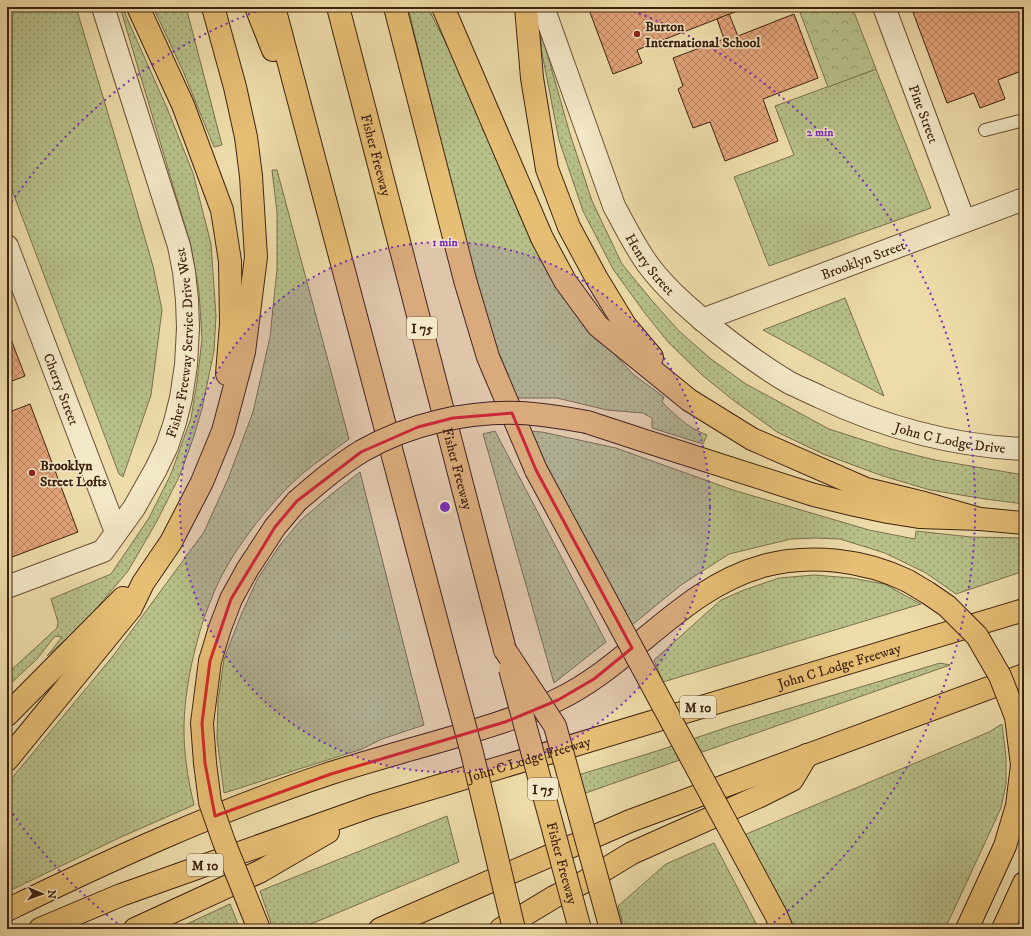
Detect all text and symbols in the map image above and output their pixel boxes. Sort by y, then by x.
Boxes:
place label: Burton International School [645,18,761,52]
marker: Burton International School [632,29,642,39]
street label: Pine Street [904,82,942,146]
street label: Fisher Freeway [356,112,395,199]
text: 2 min [807,125,834,140]
street label: Henry Street [621,231,679,300]
text: 1 min [432,235,458,250]
street label: Brooklyn Street [819,236,909,284]
street label: Fisher Freeway Service Drive West [162,246,198,440]
road number: I 75 [407,317,437,339]
street label: Cherry Street [39,351,83,428]
street label: John C Lodge Drive [890,418,1006,458]
street label: Fisher Freeway [438,426,476,512]
place label: Brooklyn Street Lofts [40,457,107,491]
marker: Brooklyn Street Lofts [27,468,37,478]
centre of rings [438,500,452,514]
street label: John C Lodge Freeway [774,639,904,694]
road number: M 10 [680,696,716,718]
street label: John C Lodge Freeway [463,733,593,787]
road number: I 75 [528,778,558,800]
street label: Fisher Freeway [542,820,581,907]
road number: M 10 [187,854,223,876]
north arrow [22,874,62,914]
text: N [44,890,58,899]

